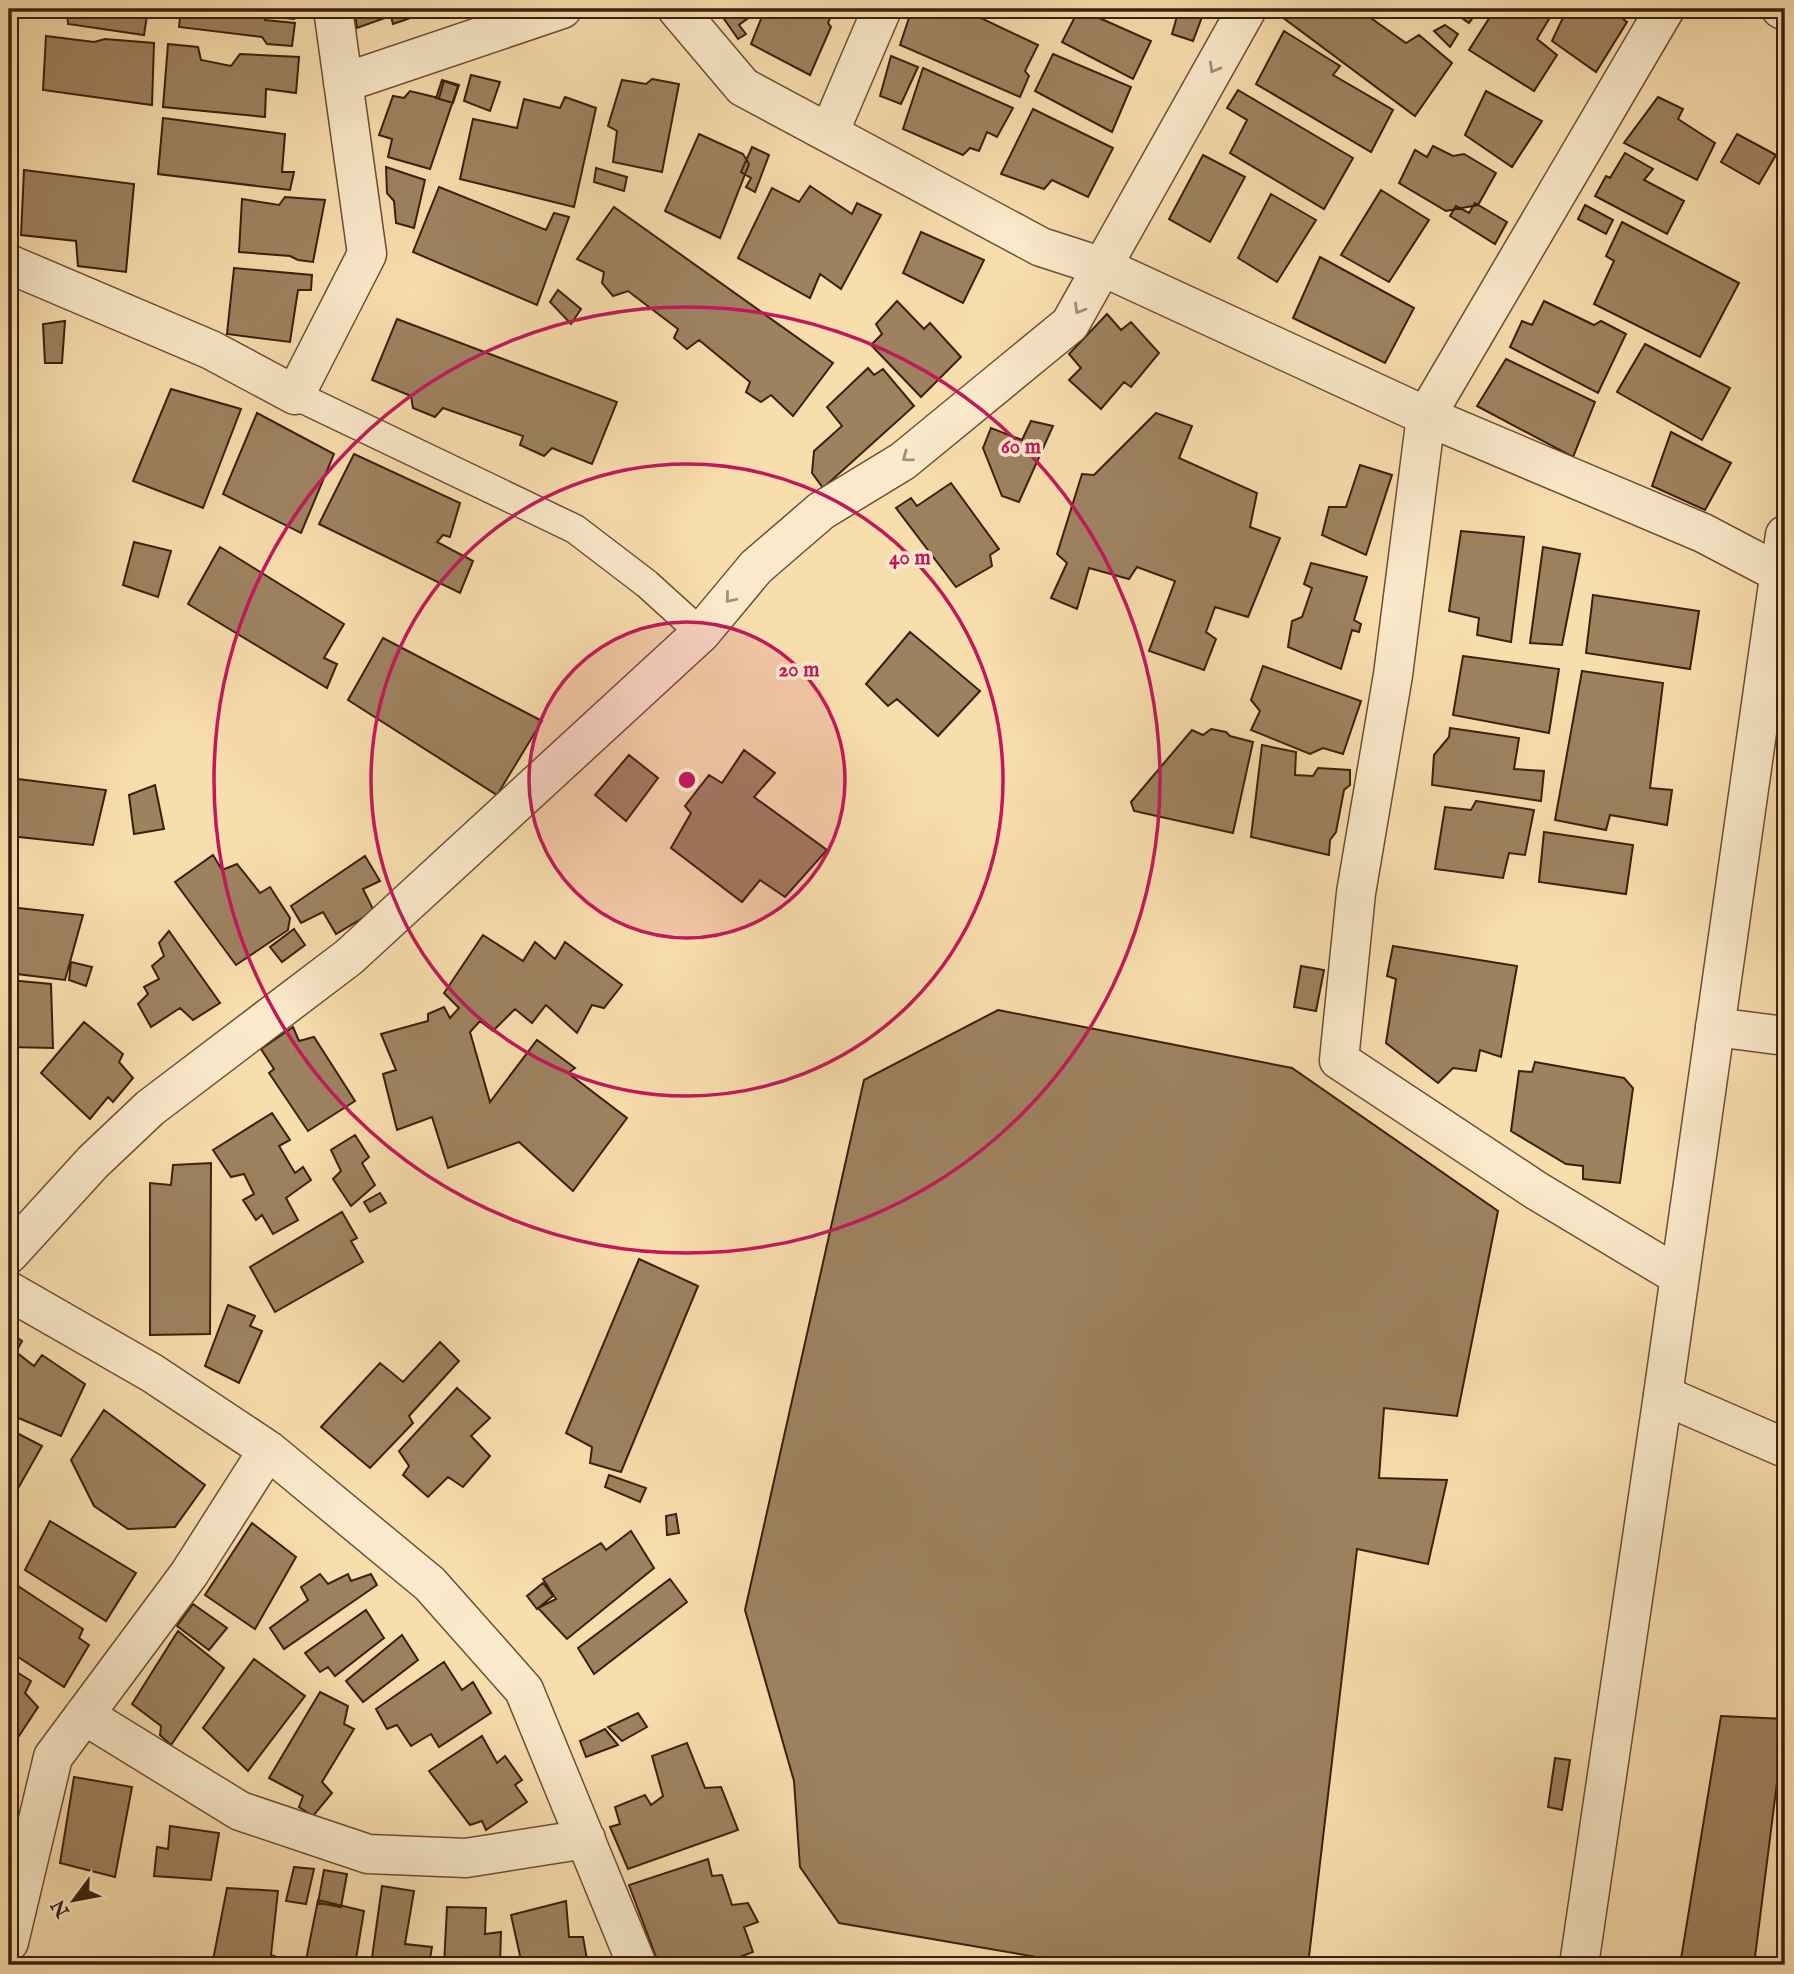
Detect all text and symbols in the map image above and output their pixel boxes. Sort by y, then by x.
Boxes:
one-way arrow [1209,61,1222,74]
one-way arrow [1074,302,1087,315]
text: 60 m [1001,434,1042,461]
one-way arrow [902,449,915,462]
text: 40 m [889,545,931,572]
one-way arrow [726,590,738,603]
text: 20 m [779,657,820,684]
centre of rings [675,768,699,792]
north arrow [38,1866,108,1936]
text: N [46,1894,76,1922]

